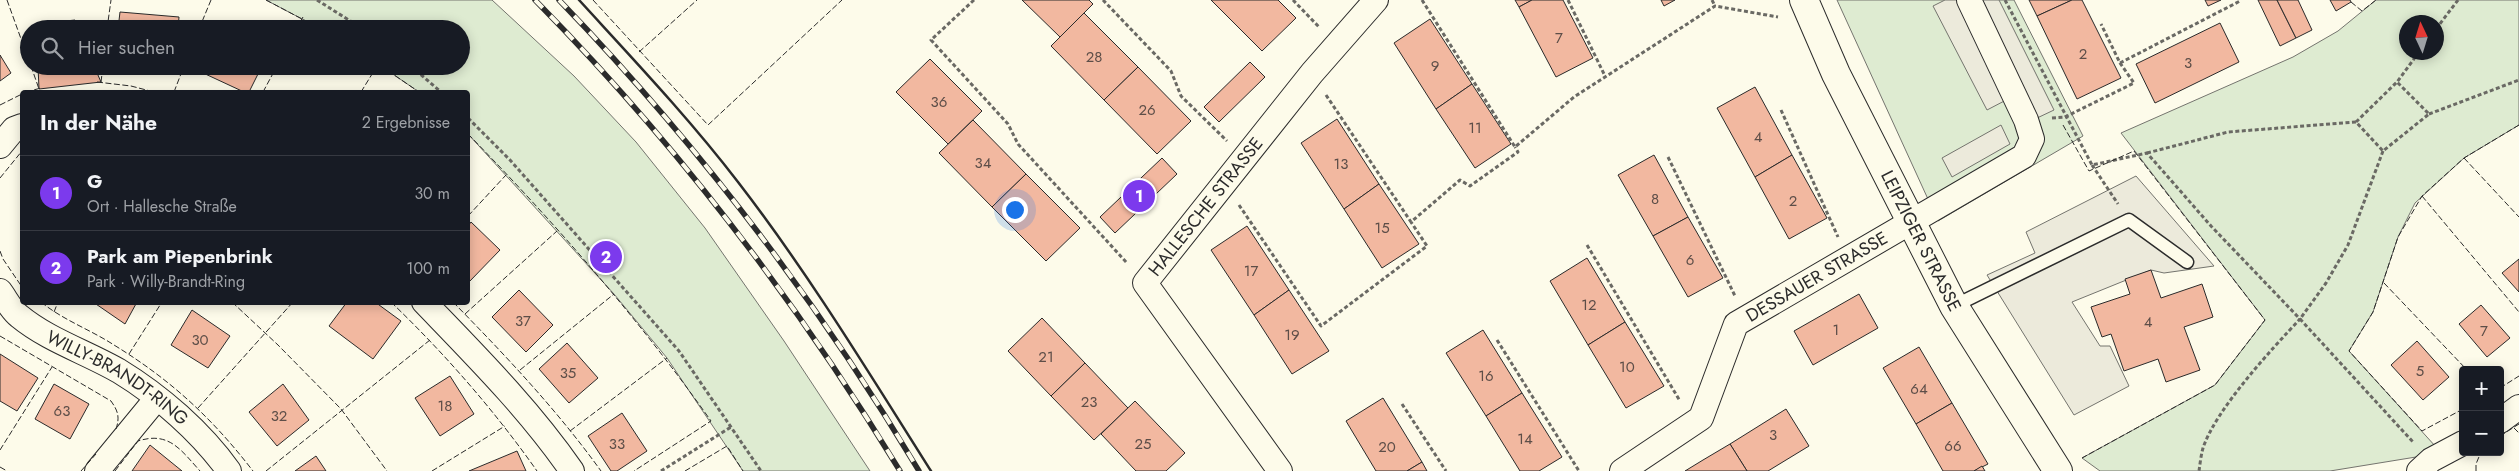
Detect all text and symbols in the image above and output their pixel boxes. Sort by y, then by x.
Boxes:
north arrow [2399,15,2444,60]
search box [20,20,470,75]
house number: 7 [1555,27,1563,49]
icon: search [38,34,66,62]
text: Hier suchen [78,34,175,61]
house number: 2 [2079,43,2087,65]
house number: 28 [1086,46,1102,68]
house number: 3 [2184,52,2192,74]
house number: 9 [1431,55,1439,77]
house number: 36 [931,91,947,113]
house number: 26 [1138,99,1156,121]
text: In der Nähe [40,108,157,138]
text: 2 Ergebnisse [362,111,450,134]
house number: 11 [1468,117,1482,139]
house number: 4 [1754,126,1763,148]
street label: HALLESCHE STRASSE [1142,132,1269,282]
house number: 34 [975,152,992,174]
house number: 13 [1334,153,1348,175]
street label: LEIPZIGER STRASSE [1874,166,1968,316]
text: G [87,168,102,195]
pin: 1 [1123,177,1155,215]
text: 1 [52,182,60,205]
text: 30 m [414,182,450,205]
house number: 8 [1651,188,1659,210]
house number: 2 [1789,190,1797,212]
text: Ort · Hallesche Straße [87,195,237,218]
your location [1002,197,1028,223]
house number: 15 [1374,217,1390,239]
street label: DESSAUER STRASSE [1741,225,1893,328]
pin: 2 [590,238,622,276]
text: Park am Piepenbrink [87,243,273,270]
house number: 6 [1686,249,1694,271]
text: 2 [51,257,61,280]
text: 100 m [406,257,450,280]
house number: 17 [1244,260,1258,282]
text: Park · Willy-Brandt-Ring [87,270,245,293]
house number: 12 [1581,294,1597,316]
house number: 37 [515,310,531,332]
house number: 4 [2144,311,2153,333]
house number: 1 [1833,319,1839,341]
house number: 7 [2480,320,2488,342]
street label: WILLY-BRANDT-RING [42,324,194,431]
house number: 19 [1284,324,1300,346]
house number: 30 [191,329,209,351]
house number: 21 [1038,346,1054,368]
house number: 10 [1619,356,1635,378]
house number: 5 [2416,360,2424,382]
house number: 35 [560,362,576,384]
house number: 16 [1478,365,1494,387]
map controls [2459,366,2504,456]
button: + [2459,366,2504,411]
house number: 64 [1910,378,1928,400]
house number: 23 [1081,391,1097,413]
house number: 18 [438,395,452,417]
house number: 63 [54,400,70,422]
house number: 32 [271,405,287,427]
button: − [2459,411,2504,456]
house number: 3 [1769,424,1777,446]
house number: 14 [1517,428,1533,450]
house number: 33 [609,433,625,455]
house number: 25 [1135,433,1152,455]
house number: 66 [1944,435,1962,457]
house number: 20 [1378,436,1396,458]

